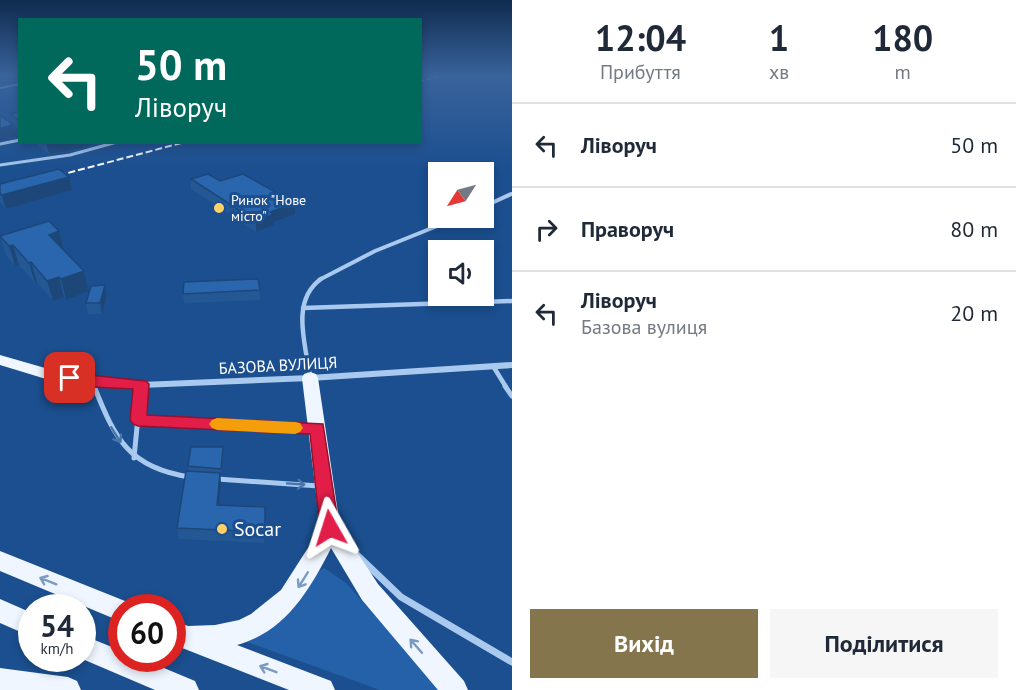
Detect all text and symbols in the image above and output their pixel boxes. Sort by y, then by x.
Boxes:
text: 12:04 [595,14,686,61]
text: 1 [769,14,789,61]
text: 180 [872,14,933,61]
text: 50 m [135,37,227,92]
icon: left [36,42,114,120]
text: Прибуття [600,59,681,85]
text: хв [769,59,789,85]
text: m [894,59,911,85]
text: Ліворуч [135,90,227,124]
icon: left [530,129,563,162]
text: Ліворуч [581,131,657,159]
text: 50 m [950,131,998,159]
north arrow [428,162,494,228]
map controls [428,162,494,306]
place label: Ринок "Нове місто" [231,191,306,225]
marker: Ринок "Нове місто" [212,201,226,215]
icon: right [530,213,563,246]
text: Праворуч [581,215,674,243]
text: 80 m [950,215,998,243]
button: sound [428,240,494,306]
text: Ліворуч [581,286,657,314]
icon: left [530,297,563,330]
text: 20 m [950,299,998,327]
text: Базова вулиця [581,314,707,340]
pin [44,352,95,403]
street label: БАЗОВА ВУЛИЦЯ [218,352,338,378]
icon: arrive [53,361,86,394]
one-way arrow [110,427,123,444]
one-way arrow [286,479,306,490]
position arrow [298,496,362,560]
place label: Socar [234,516,281,542]
marker: Socar [215,522,229,536]
one-way arrow [296,571,308,588]
one-way arrow [39,575,58,586]
speed limit sign: 60 [108,594,186,672]
text: 54 [40,606,74,645]
button: Вихід [530,609,758,678]
button: Поділитися [770,609,998,678]
one-way arrow [410,638,423,654]
text: km/h [41,639,73,658]
one-way arrow [259,663,278,674]

